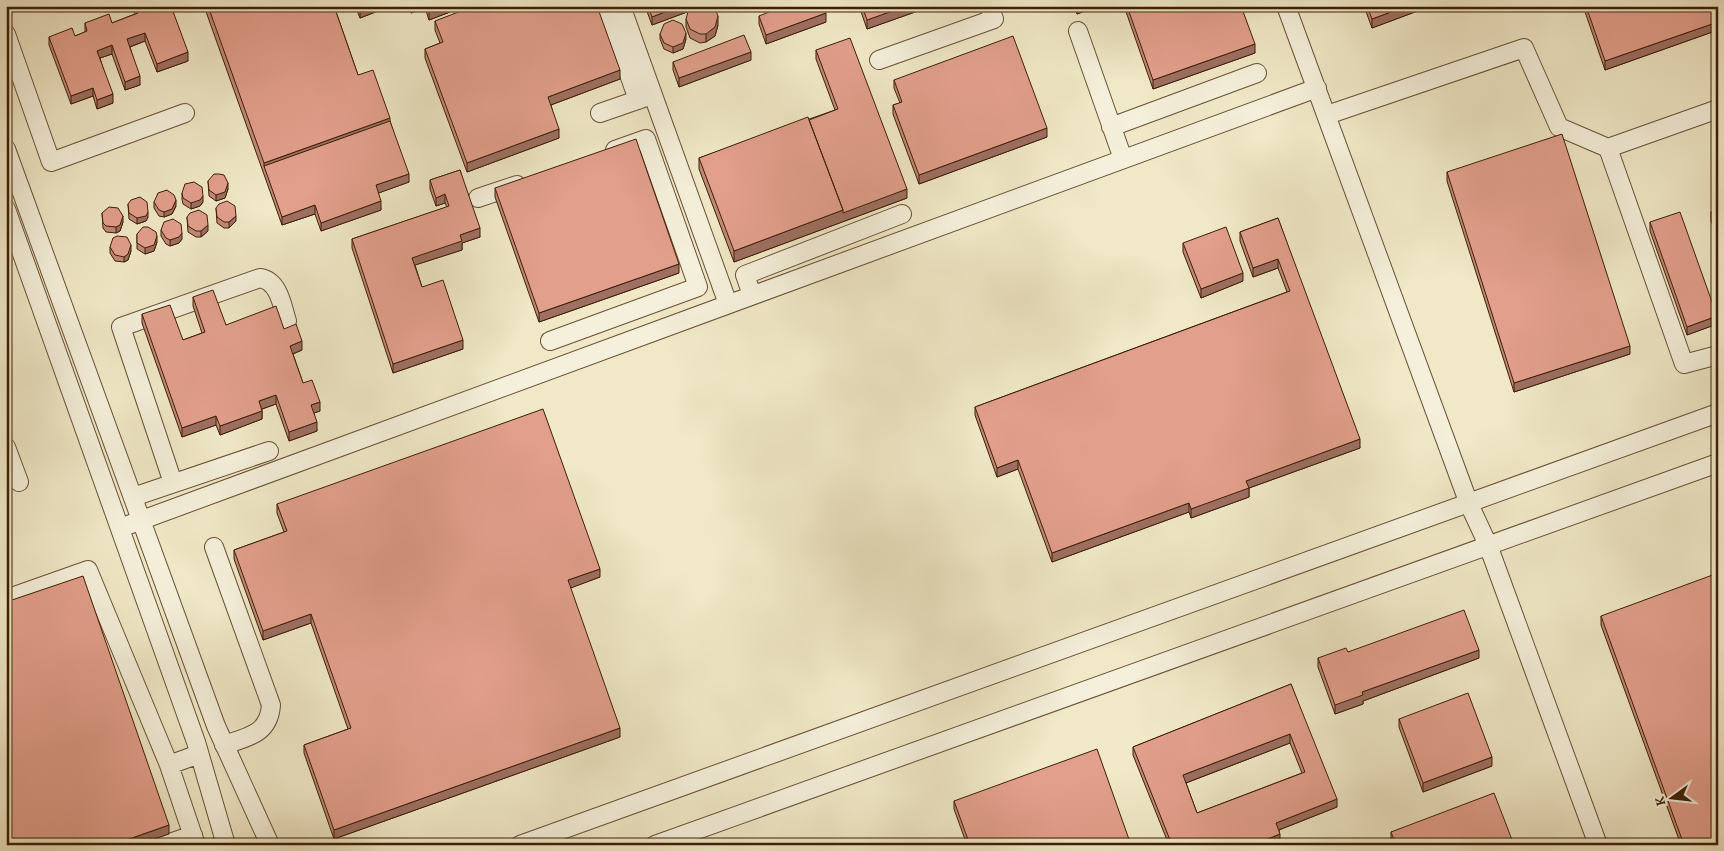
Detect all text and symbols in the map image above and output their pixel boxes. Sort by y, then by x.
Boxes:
north arrow [1646,774,1696,824]
text: K [1649,794,1670,808]

